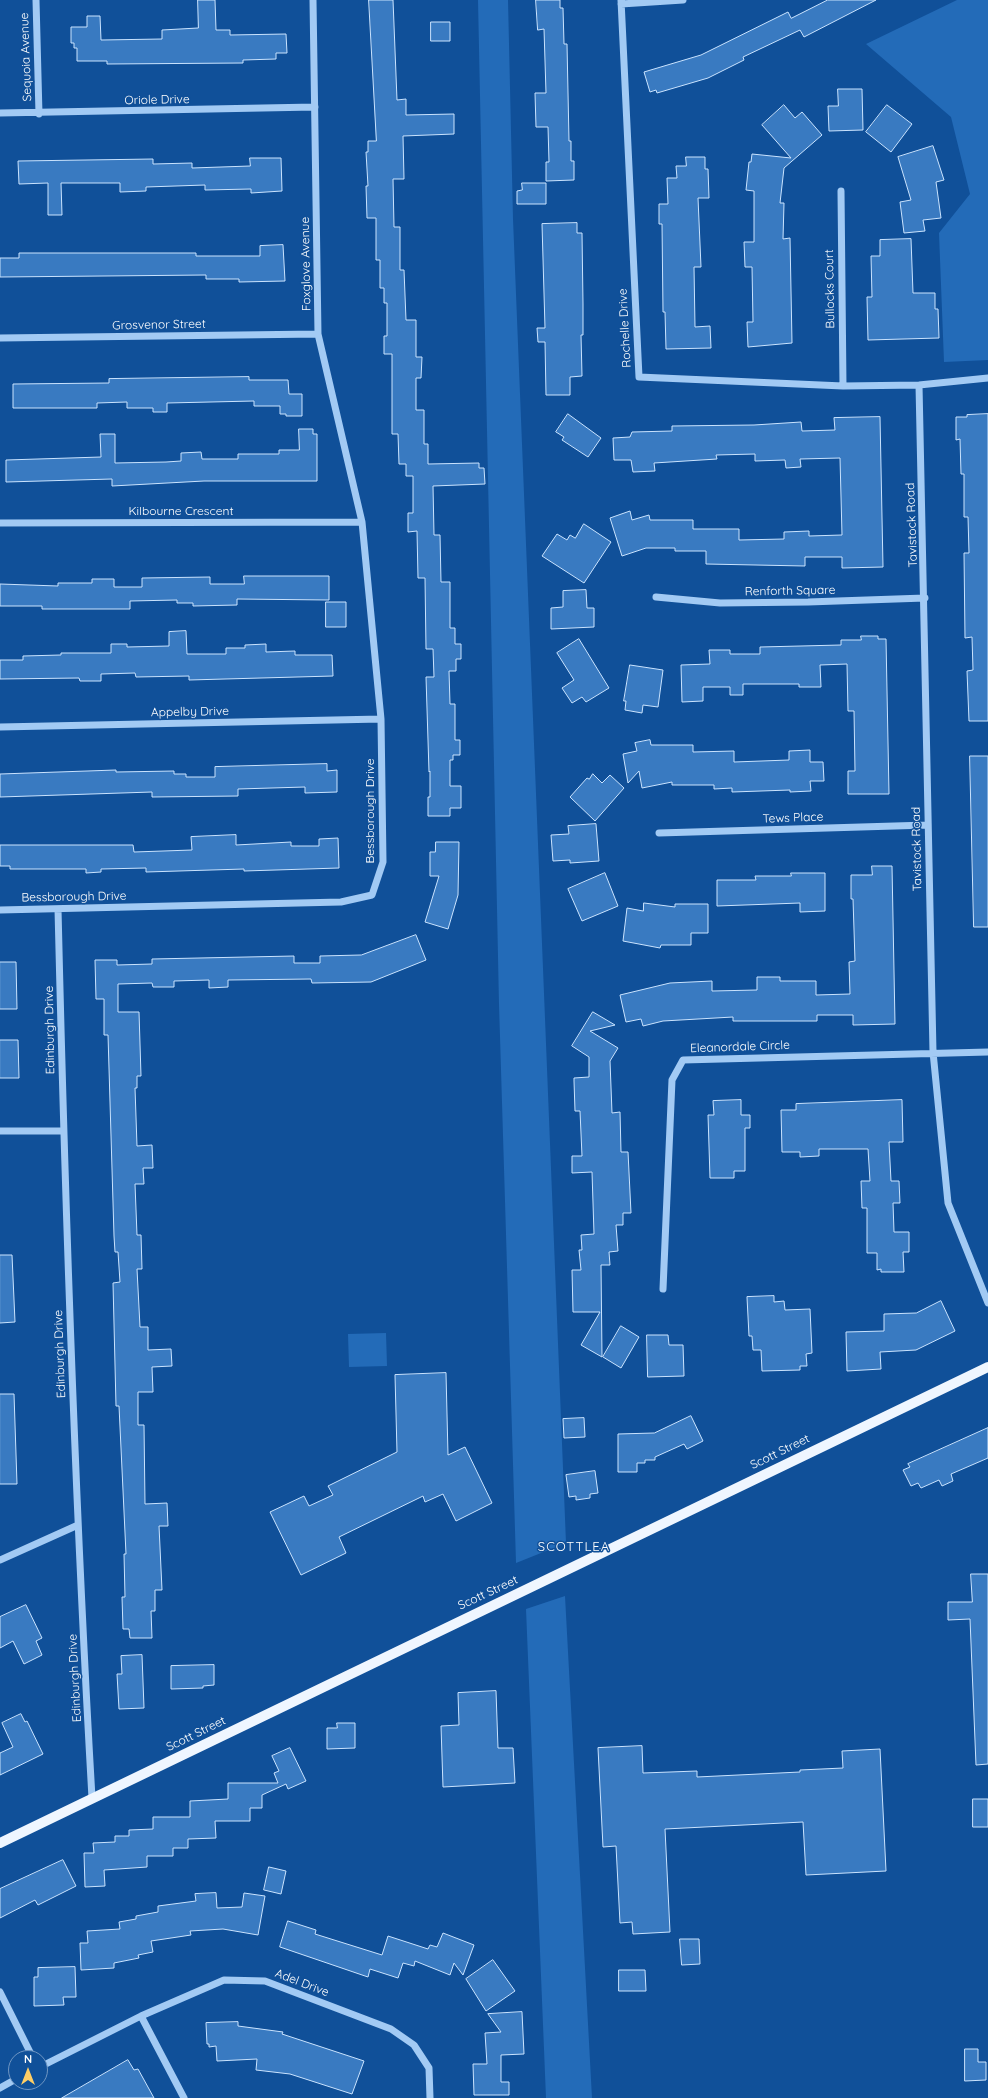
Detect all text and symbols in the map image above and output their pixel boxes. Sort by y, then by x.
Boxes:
street label: Sequoia Avenue [17,12,35,102]
street label: Oriole Drive [124,92,190,108]
street label: Foxglove Avenue [298,217,314,311]
street label: Bullocks Court [822,249,838,329]
street label: Rochelle Drive [616,288,634,368]
street label: Grosvenor Street [112,317,206,333]
street label: Tavistock Road [903,482,921,568]
street label: Kilbourne Crescent [129,504,233,518]
street label: Renforth Square [744,583,836,599]
street label: Appelby Drive [151,704,229,720]
street label: Bessborough Drive [363,758,377,864]
street label: Tavistock Road [909,807,925,891]
street label: Tews Place [762,810,824,826]
street label: Bessborough Drive [21,889,127,905]
street label: Edinburgh Drive [42,986,58,1074]
street label: Eleanordale Circle [690,1038,790,1056]
street label: Edinburgh Drive [51,1310,69,1398]
street label: Scott Street [748,1431,812,1473]
district label: SCOTTLEA [538,1539,610,1555]
street label: Scott Street [456,1573,520,1613]
street label: Edinburgh Drive [65,1633,85,1723]
street label: Scott Street [164,1713,228,1755]
street label: Adel Drive [273,1966,331,2000]
north arrow [8,2050,48,2090]
text: N [24,2052,32,2066]

